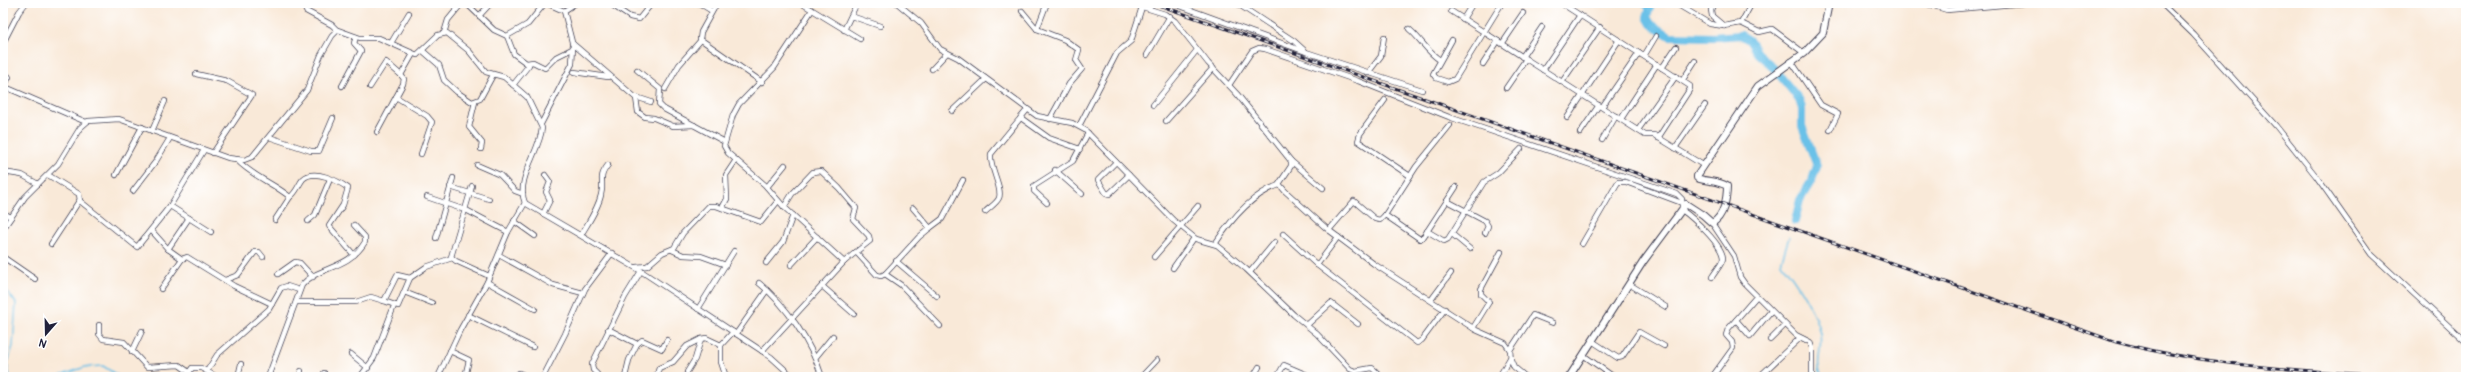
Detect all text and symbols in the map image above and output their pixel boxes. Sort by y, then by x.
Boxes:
north arrow [26,314,66,354]
text: N [37,335,48,350]

